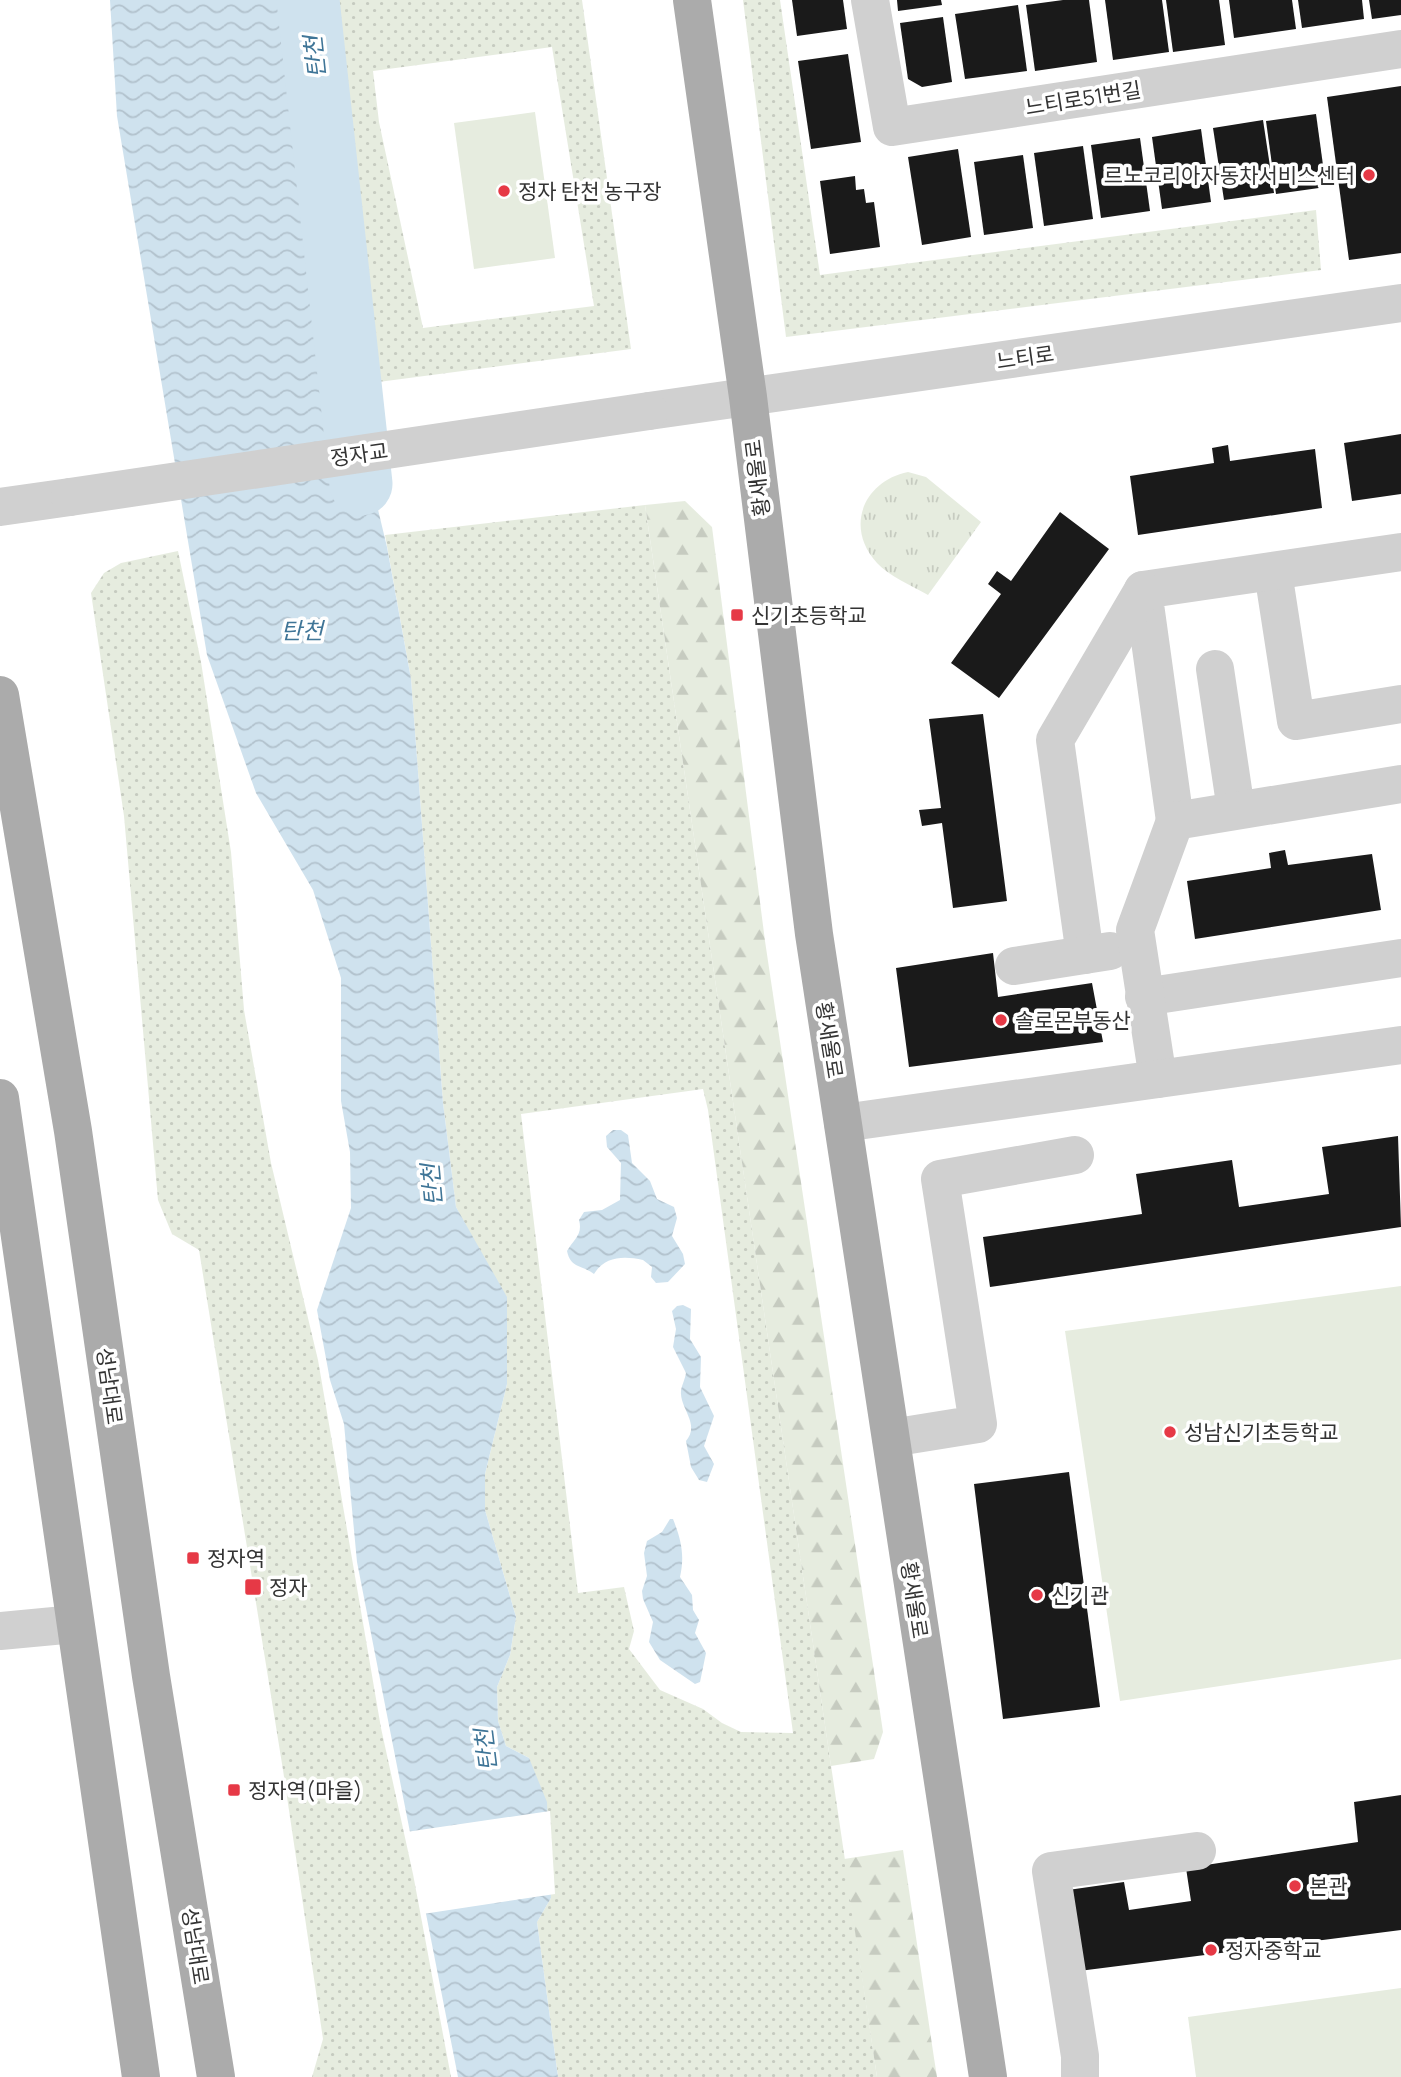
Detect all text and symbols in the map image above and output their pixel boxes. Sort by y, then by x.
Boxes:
water label: 탄천 [296,31,332,80]
street label: 느티로51번길 [1023,75,1143,121]
place label: 르노코리아자동차서비스센터 [1104,161,1355,189]
marker: 르노코리아자동차서비스센터 [1361,167,1377,183]
place label: 정자 탄천 농구장 [518,177,662,205]
marker: 정자 탄천 농구장 [496,183,512,199]
street label: 느티로 [994,339,1056,375]
street label: 정자교 [328,436,390,472]
street label: 황새울로 [738,438,776,518]
place label: 신기초등학교 [751,601,867,629]
marker: 신기초등학교 [729,607,745,623]
water label: 탄천 [281,614,326,646]
street label: 황새울로 [810,1000,850,1080]
place label: 솔로몬부동산 [1015,1006,1131,1034]
marker: 솔로몬부동산 [993,1012,1009,1028]
water label: 탄천 [413,1160,449,1207]
street label: 성남대로 [91,1346,129,1426]
place label: 성남신기초등학교 [1184,1418,1339,1446]
marker: 성남신기초등학교 [1162,1424,1178,1440]
place label: 정자역 [207,1544,265,1572]
marker: 정자역 [185,1550,201,1566]
street label: 황새울로 [895,1560,935,1640]
place label: 정자 [269,1573,308,1601]
marker: 정자 [243,1577,263,1597]
place label: 신기관 [1051,1581,1109,1609]
marker: 신기관 [1029,1587,1045,1603]
water label: 탄천 [466,1724,503,1773]
place label: 정자역(마을) [248,1776,363,1804]
marker: 정자역(마을) [226,1782,242,1798]
place label: 본관 [1309,1872,1348,1900]
marker: 본관 [1287,1878,1303,1894]
street label: 성남대로 [176,1906,216,1986]
place label: 정자중학교 [1225,1936,1322,1964]
marker: 정자중학교 [1203,1942,1219,1958]

